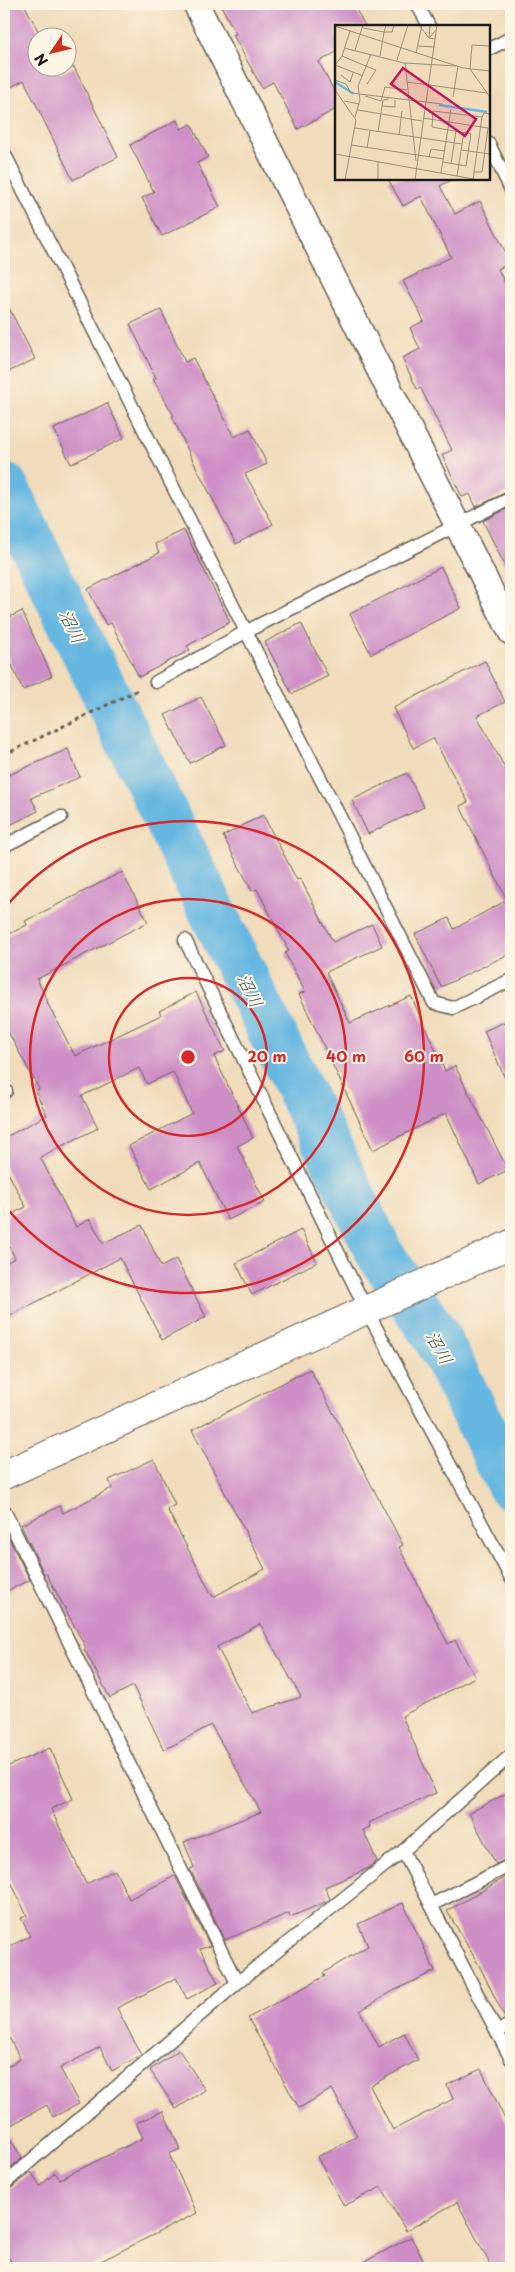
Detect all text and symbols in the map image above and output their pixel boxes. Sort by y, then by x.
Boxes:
inset map [335,25,490,180]
north arrow [28,28,78,78]
text: N [29,49,53,70]
water label: 沼川 [53,604,93,648]
water label: 沼川 [231,968,271,1012]
text: 20 m [248,1044,286,1067]
text: 40 m [326,1044,366,1067]
text: 60 m [404,1044,444,1067]
centre of rings [179,1048,197,1066]
water label: 沼川 [419,1325,461,1369]

